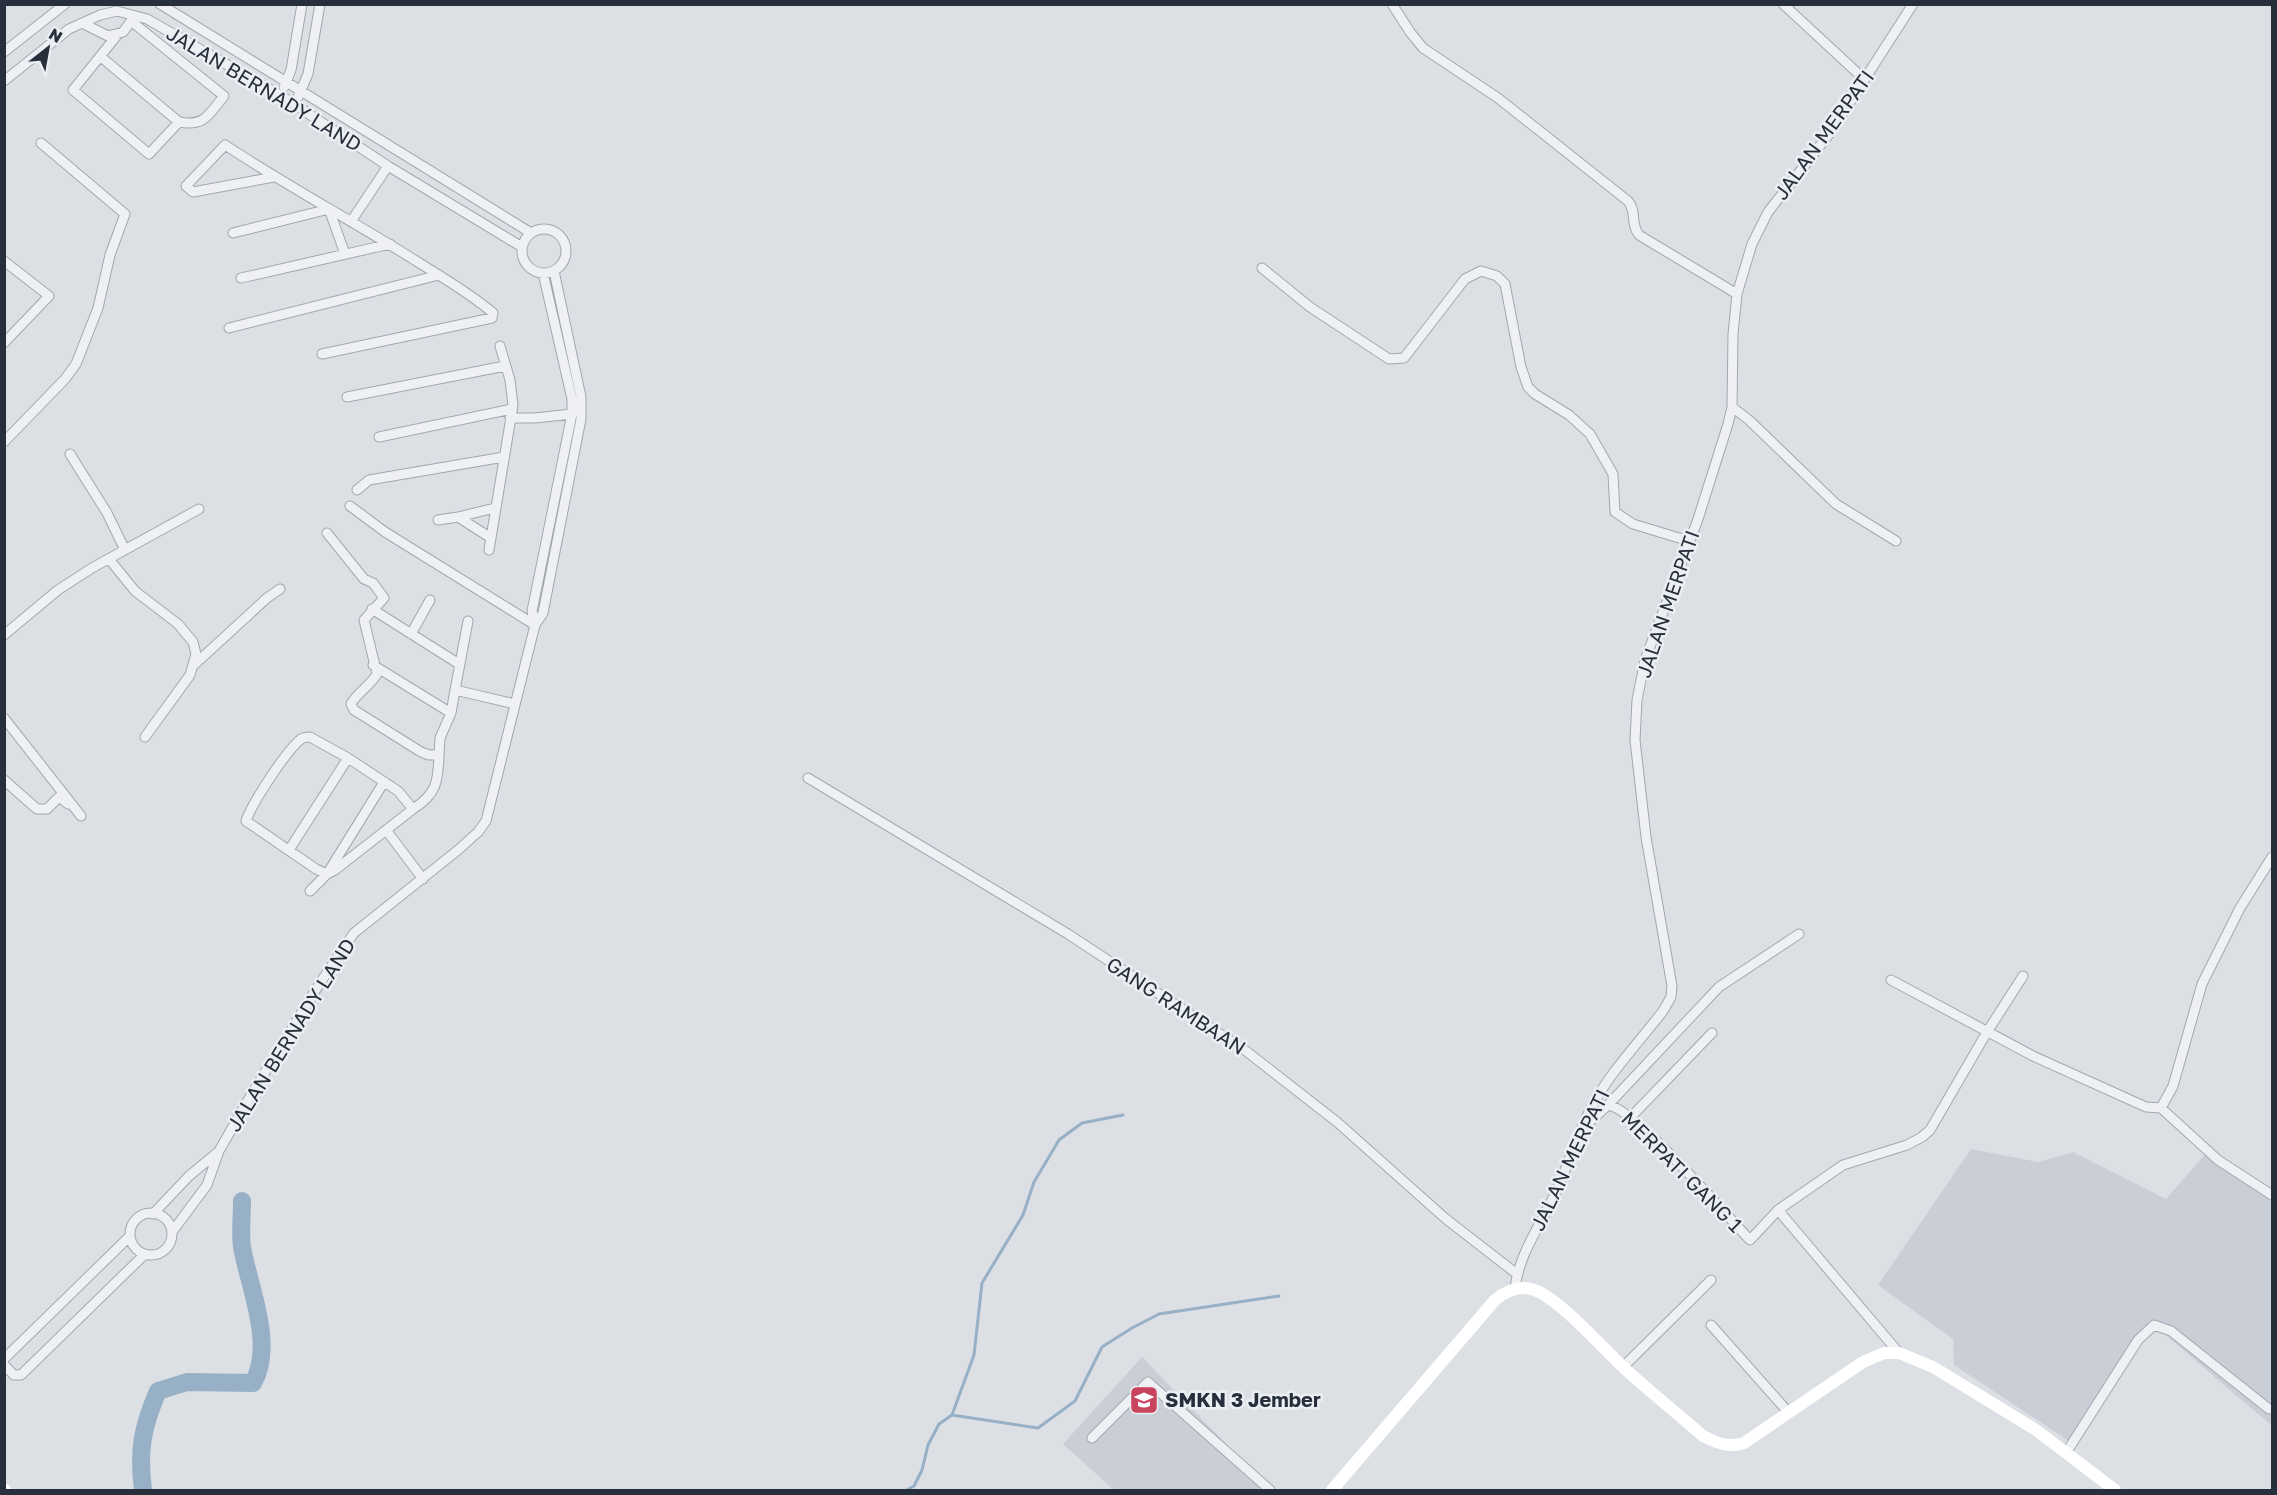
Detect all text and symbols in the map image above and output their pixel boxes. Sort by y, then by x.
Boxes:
north arrow [18,18,78,78]
street label: JALAN BERNADY LAND [163,20,366,156]
text: N [45,23,66,47]
street label: JALAN MERPATI [1768,65,1878,204]
street label: JALAN MERPATI [1631,527,1704,681]
street label: JALAN BERNADY LAND [221,934,359,1135]
street label: GANG RAMBAAN [1102,951,1251,1059]
street label: JALAN MERPATI [1524,1085,1614,1234]
street label: MERPATI GANG 1 [1617,1106,1748,1237]
school or university icon: SMKN 3 Jember [1128,1384,1160,1416]
place label: SMKN 3 Jember [1165,1387,1321,1411]

